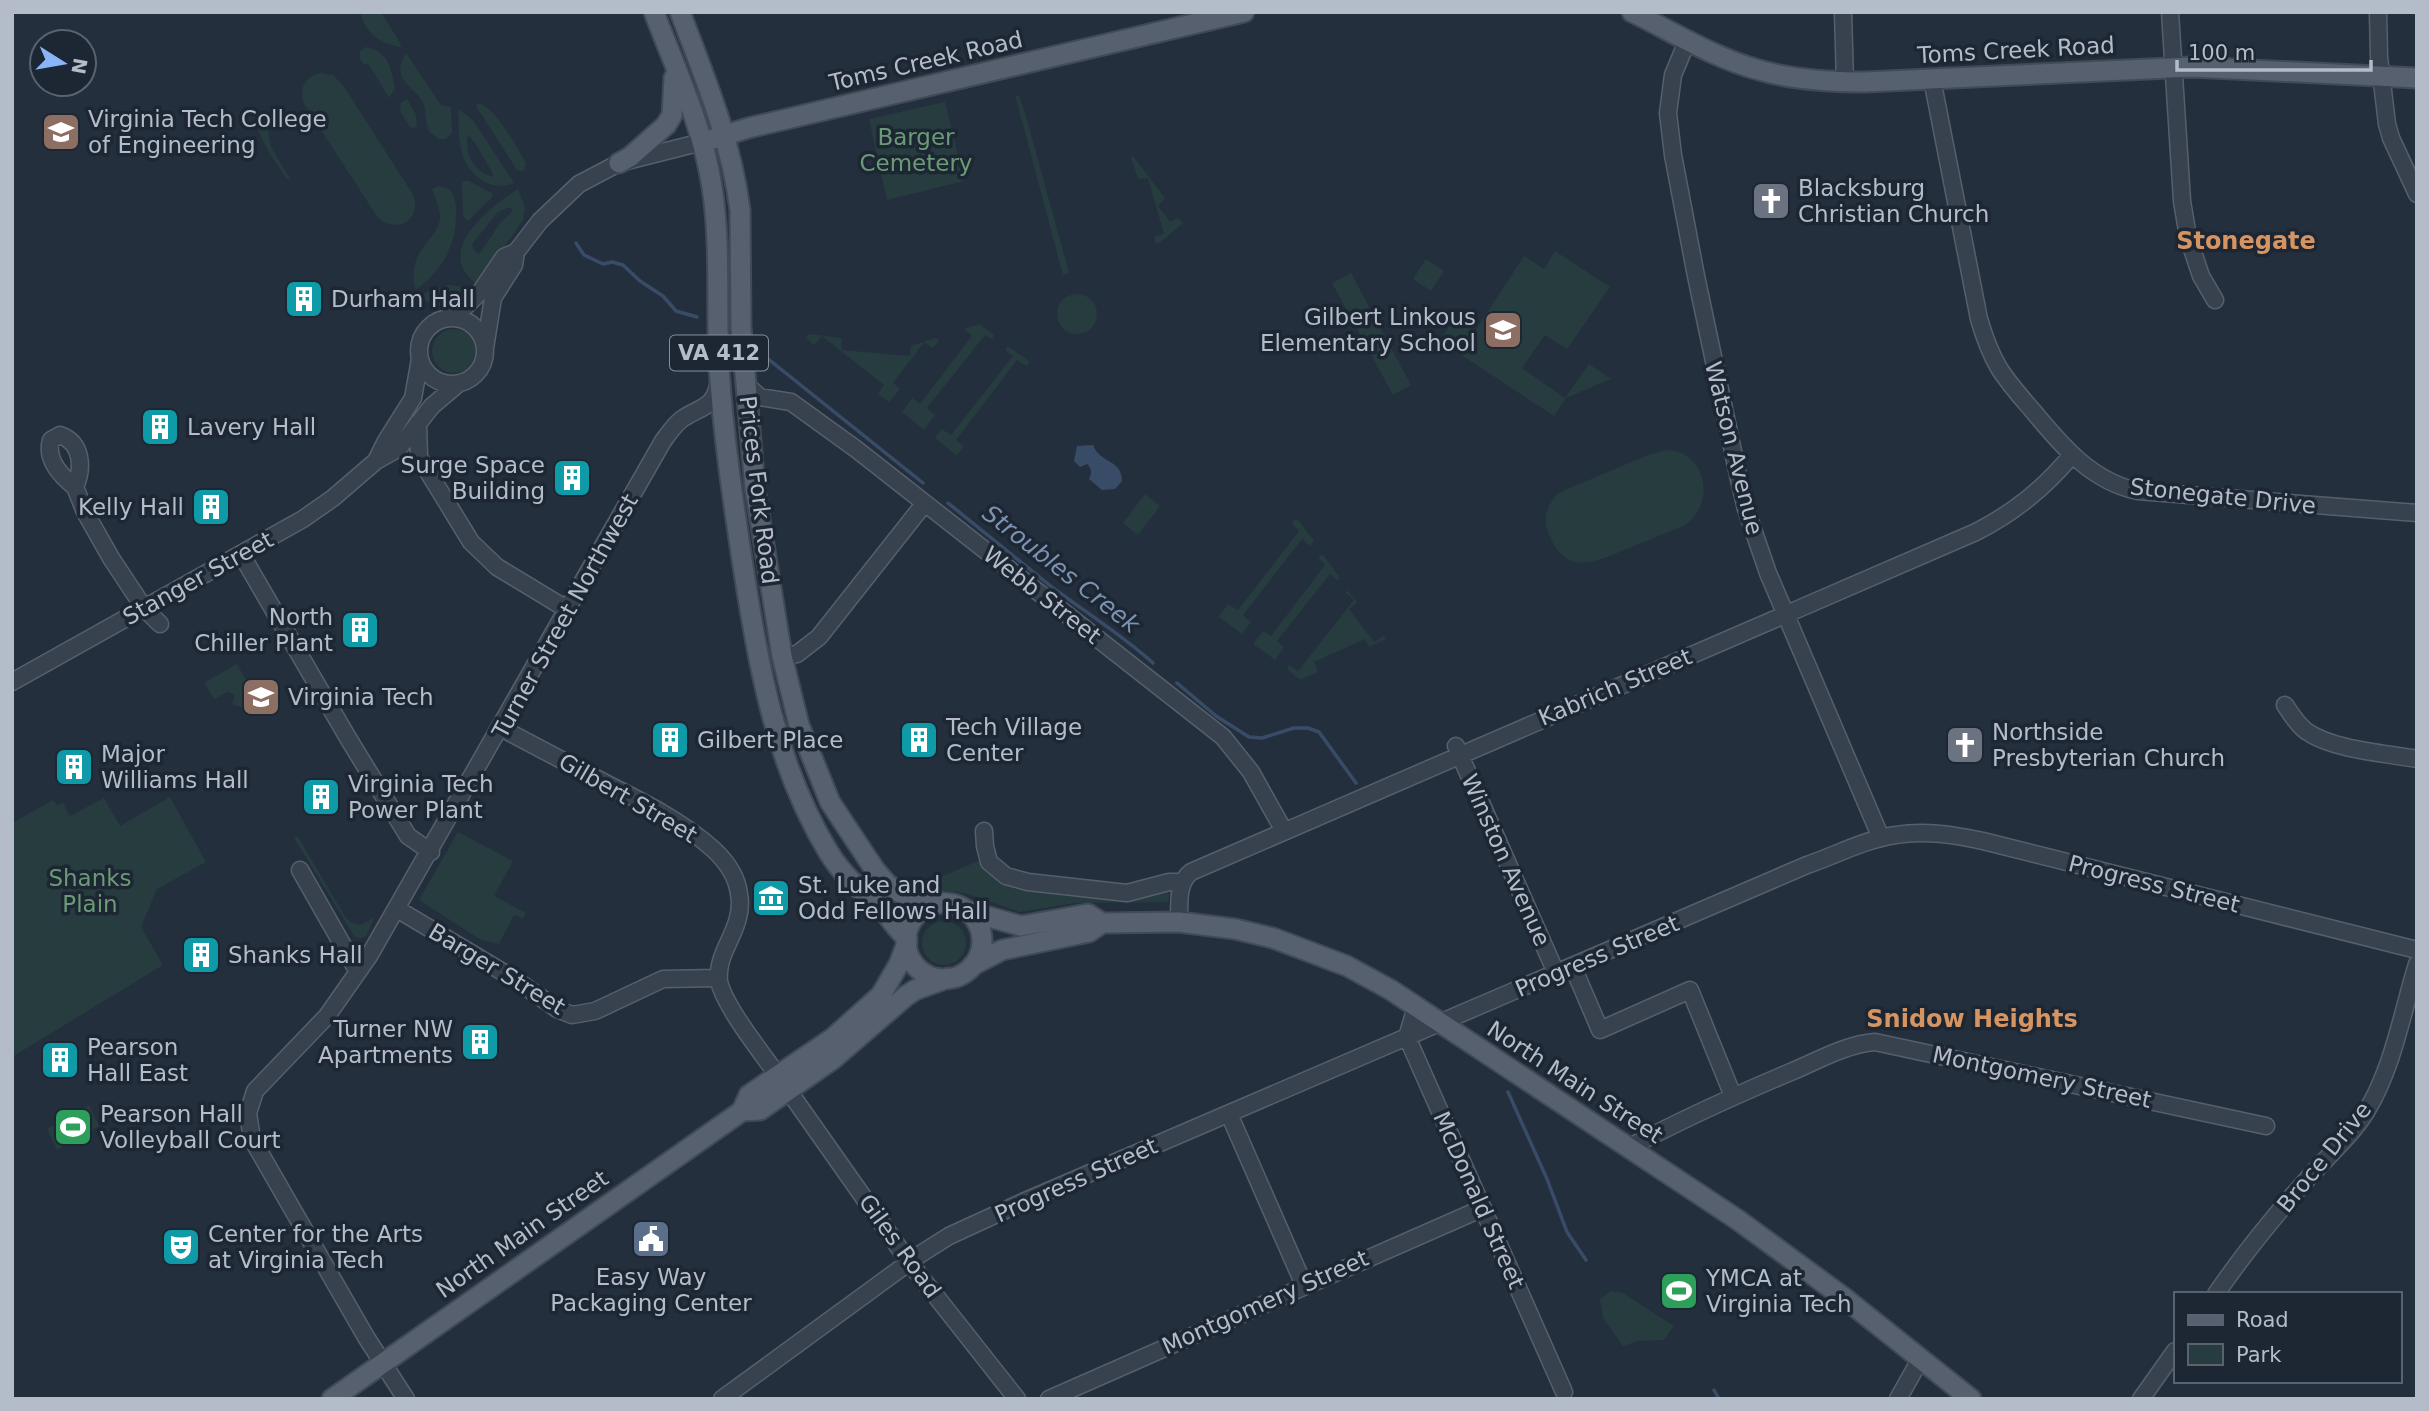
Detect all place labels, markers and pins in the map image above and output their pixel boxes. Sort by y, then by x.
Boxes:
place label: Virginia Tech College of Engineering [88,106,327,158]
school or university icon: Virginia Tech College of Engineering [40,111,82,153]
place label: Blacksburg Christian Church [1798,175,1989,227]
church icon: Blacksburg Christian Church [1750,180,1792,222]
building icon: Durham Hall [283,278,325,320]
place label: Durham Hall [331,286,475,312]
place label: Gilbert Linkous Elementary School [1260,304,1476,356]
school or university icon: Gilbert Linkous Elementary School [1482,309,1524,351]
building icon: Lavery Hall [139,406,181,448]
place label: Lavery Hall [187,414,316,440]
place label: Surge Space Building [401,452,545,504]
building icon: Surge Space Building [551,457,593,499]
building icon: Kelly Hall [190,486,232,528]
place label: Kelly Hall [78,494,184,520]
place label: North Chiller Plant [194,604,333,656]
building icon: North Chiller Plant [339,609,381,651]
school or university icon: Virginia Tech [240,676,282,718]
place label: Virginia Tech [288,684,434,710]
place label: Tech Village Center [945,714,1082,766]
building icon: Gilbert Place [649,719,691,761]
building icon: Tech Village Center [898,719,940,761]
place label: Northside Presbyterian Church [1992,719,2225,771]
church icon: Northside Presbyterian Church [1944,724,1986,766]
place label: Gilbert Place [697,727,843,753]
place label: Major Williams Hall [101,741,249,793]
building icon: Major Williams Hall [53,746,95,788]
place label: Virginia Tech Power Plant [348,771,494,823]
building icon: Virginia Tech Power Plant [300,776,342,818]
place label: St. Luke and Odd Fellows Hall [798,872,988,924]
museum icon: St. Luke and Odd Fellows Hall [750,877,792,919]
building icon: Shanks Hall [180,934,222,976]
place label: Shanks Hall [228,942,363,968]
place label: Turner NW Apartments [318,1016,453,1068]
building icon: Turner NW Apartments [459,1021,501,1063]
place label: Pearson Hall East [87,1034,188,1086]
building icon: Pearson Hall East [39,1039,81,1081]
place label: Pearson Hall Volleyball Court [100,1101,281,1153]
sports icon: Pearson Hall Volleyball Court [52,1106,94,1148]
public building icon: Easy Way Packaging Center [630,1218,672,1260]
place label: Center for the Arts at Virginia Tech [208,1221,423,1273]
theatre icon: Center for the Arts at Virginia Tech [160,1226,202,1268]
place label: Easy Way Packaging Center [550,1264,752,1316]
place label: YMCA at Virginia Tech [1705,1265,1852,1317]
sports icon: YMCA at Virginia Tech [1658,1270,1700,1312]

